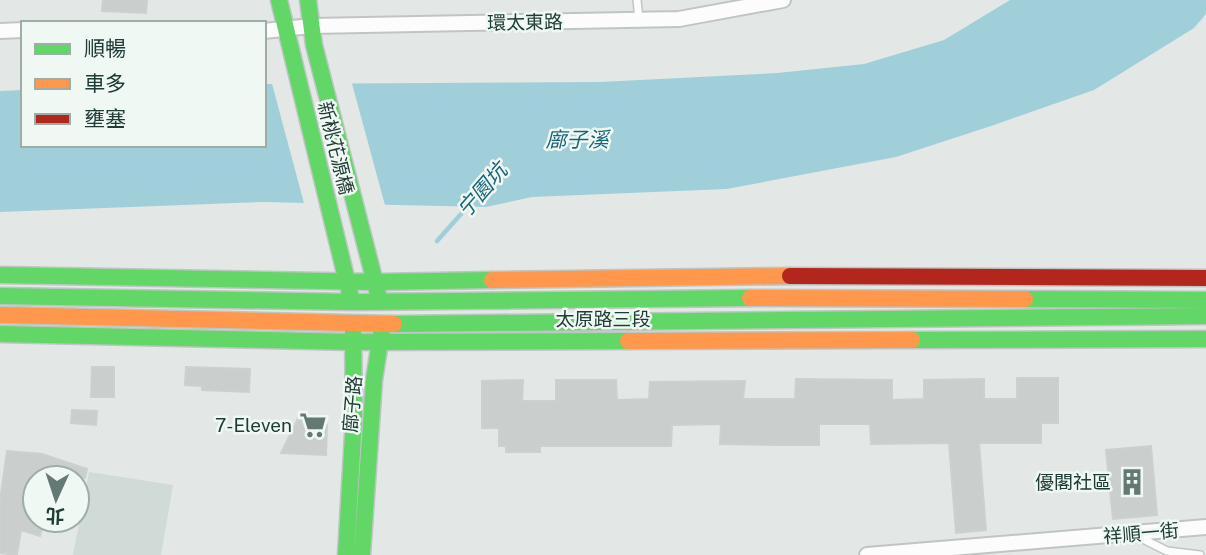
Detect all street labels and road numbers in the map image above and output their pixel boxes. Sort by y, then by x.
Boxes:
street label: 環太東路 [487,10,563,34]
street label: 新桃花源橋 [314,99,358,197]
street label: 太原路三段 [555,308,651,330]
street label: 廍子路 [339,375,365,433]
street label: 祥順一街 [1102,519,1180,547]

